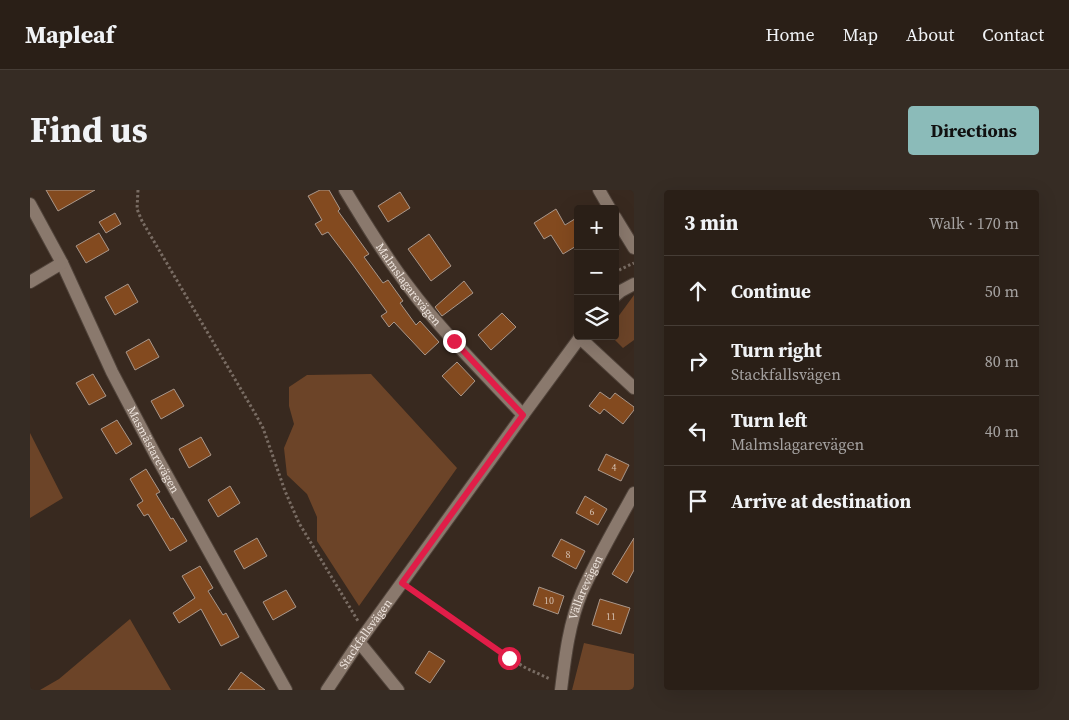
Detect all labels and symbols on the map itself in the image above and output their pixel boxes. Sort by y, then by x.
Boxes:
street label: Malmslagarevägen [372,240,445,330]
route end [443,330,466,353]
street label: Masmästarevägen [123,403,183,496]
house number: 4 [612,461,617,474]
house number: 6 [590,505,595,518]
house number: 8 [566,548,571,561]
street label: Vällarevägen [565,552,607,622]
house number: 10 [544,594,554,607]
street label: Stackfallsvägen [335,596,396,672]
house number: 11 [606,610,616,623]
route start [498,647,521,670]

